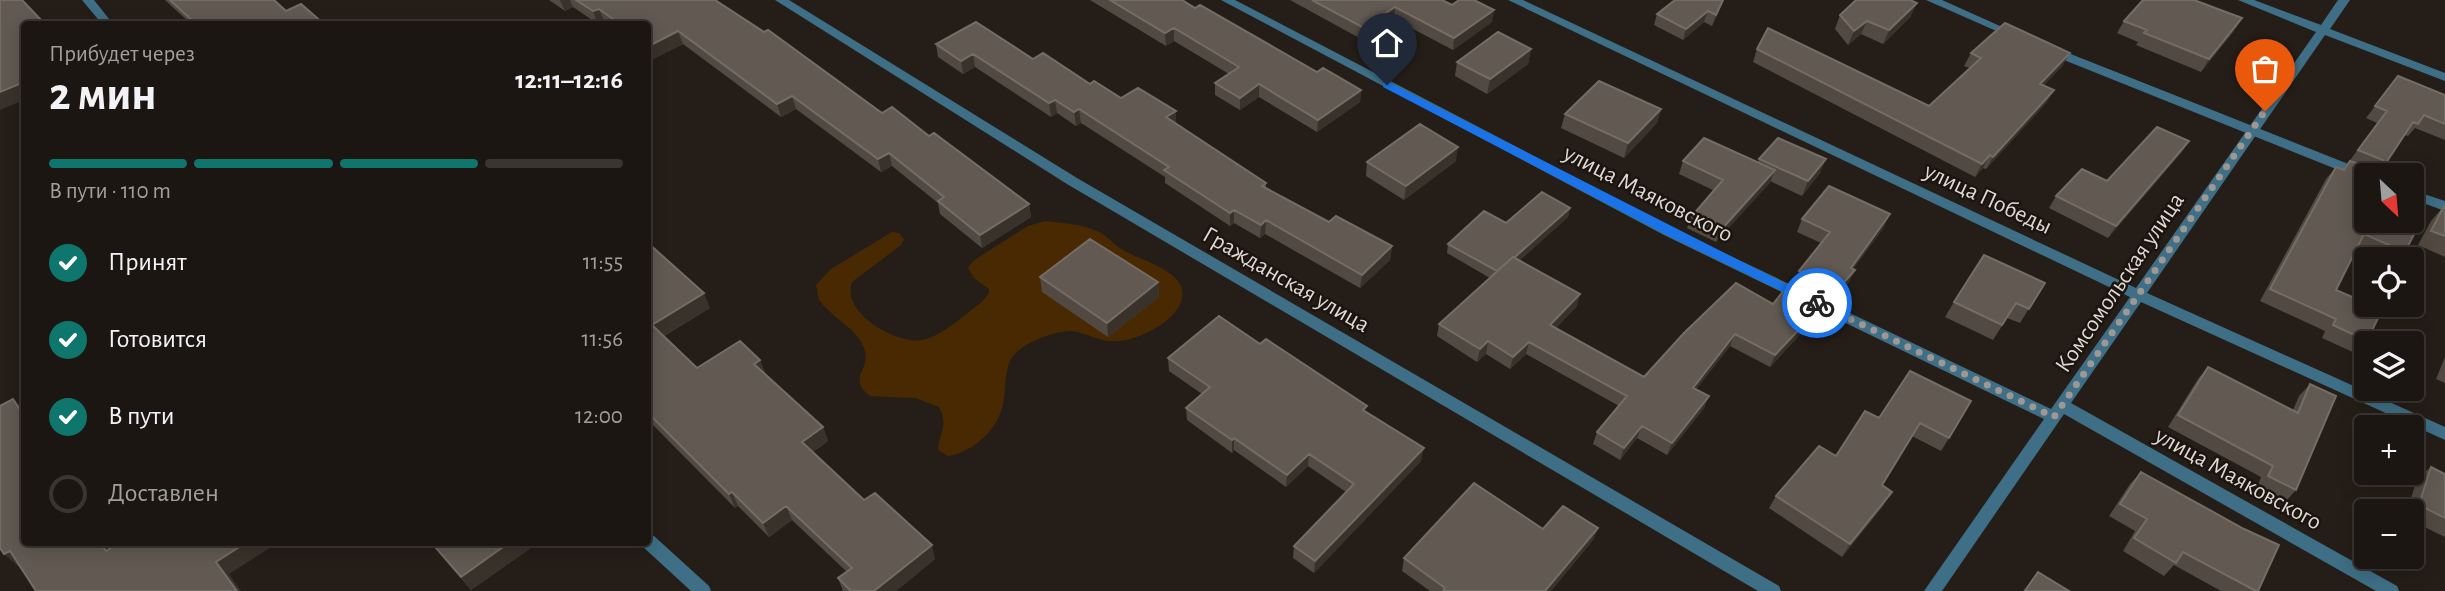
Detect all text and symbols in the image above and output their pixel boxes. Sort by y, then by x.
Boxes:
pin [1357,13,1417,85]
icon: home [1368,24,1406,62]
pin [2235,39,2295,111]
text: Прибудет через [49,43,195,66]
icon: bag [2246,50,2284,88]
text: 12:11–12:16 [515,67,623,93]
text: 2 мин [49,72,157,118]
street label: улица Маяковского [1559,141,1736,247]
street label: улица Победы [1920,159,2056,239]
north arrow [2354,163,2424,233]
map controls [2354,163,2424,569]
text: В пути · 110 m [49,180,171,203]
street label: Комсомольская улица [2051,189,2189,377]
street label: Гражданская улица [1199,223,1373,337]
icon: check [49,244,87,282]
button: locate [2354,247,2424,317]
text: Принят [108,249,187,275]
text: 11:55 [583,251,623,274]
courier [1782,268,1852,338]
icon: bike [1798,284,1836,322]
icon: check [49,321,87,359]
text: Готовится [108,326,207,352]
text: 11:56 [581,328,623,351]
button: layers [2354,331,2424,401]
icon: check [49,398,87,436]
text: В пути [108,403,174,429]
text: 12:00 [575,405,623,428]
button: + [2354,415,2424,485]
street label: улица Маяковского [2150,423,2325,535]
text: Доставлен [108,480,219,506]
button: − [2354,499,2424,569]

